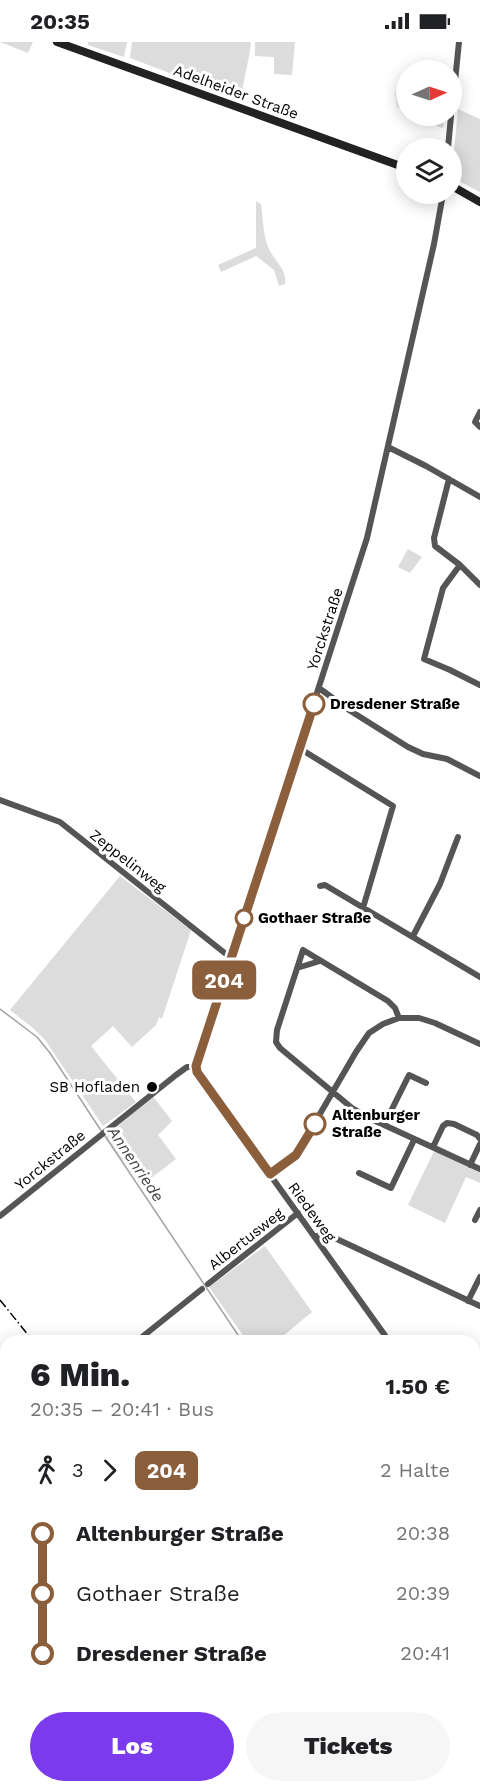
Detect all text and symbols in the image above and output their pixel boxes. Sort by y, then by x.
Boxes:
text: 20:35 [30,9,90,34]
north arrow [396,60,462,126]
map controls [396,60,462,204]
street label: Adelheider Straße [171,61,301,123]
button: layers [396,138,462,204]
street label: Yorckstraße [303,586,347,672]
marker: Dresdener Straße [303,693,325,715]
place label: Dresdener Straße [330,695,460,713]
street label: Zeppelinweg [86,826,170,896]
marker: Gothaer Straße [235,909,253,927]
place label: Gothaer Straße [258,909,372,927]
line badge: 204 [190,960,258,1000]
text: 204 [204,968,244,993]
place label: SB Hofladen [49,1078,140,1096]
marker: SB Hofladen [145,1080,159,1094]
place label: Altenburger Straße [332,1106,420,1141]
marker: Altenburger Straße [304,1113,326,1135]
water label: Annenriede [103,1122,168,1205]
street label: Yorckstraße [11,1126,89,1194]
street label: Riedeweg [284,1179,340,1245]
street label: Albertusweg [205,1204,287,1274]
text: 6 Min. [30,1355,130,1394]
text: 1.50 € [385,1374,450,1399]
text: 20:35 – 20:41 · Bus [30,1397,214,1421]
icon: walk [30,1454,63,1487]
icon: forward [93,1454,126,1487]
text: 3 [72,1458,84,1482]
text: 204 [147,1458,186,1483]
text: 2 Halte [380,1458,450,1482]
text: Altenburger Straße [76,1521,284,1546]
text: 20:38 [396,1521,450,1545]
text: Gothaer Straße [76,1581,240,1606]
text: 20:39 [396,1581,450,1605]
text: Dresdener Straße [76,1641,267,1666]
text: 20:41 [400,1641,450,1665]
button: Los [30,1712,234,1781]
button: Tickets [246,1712,450,1781]

